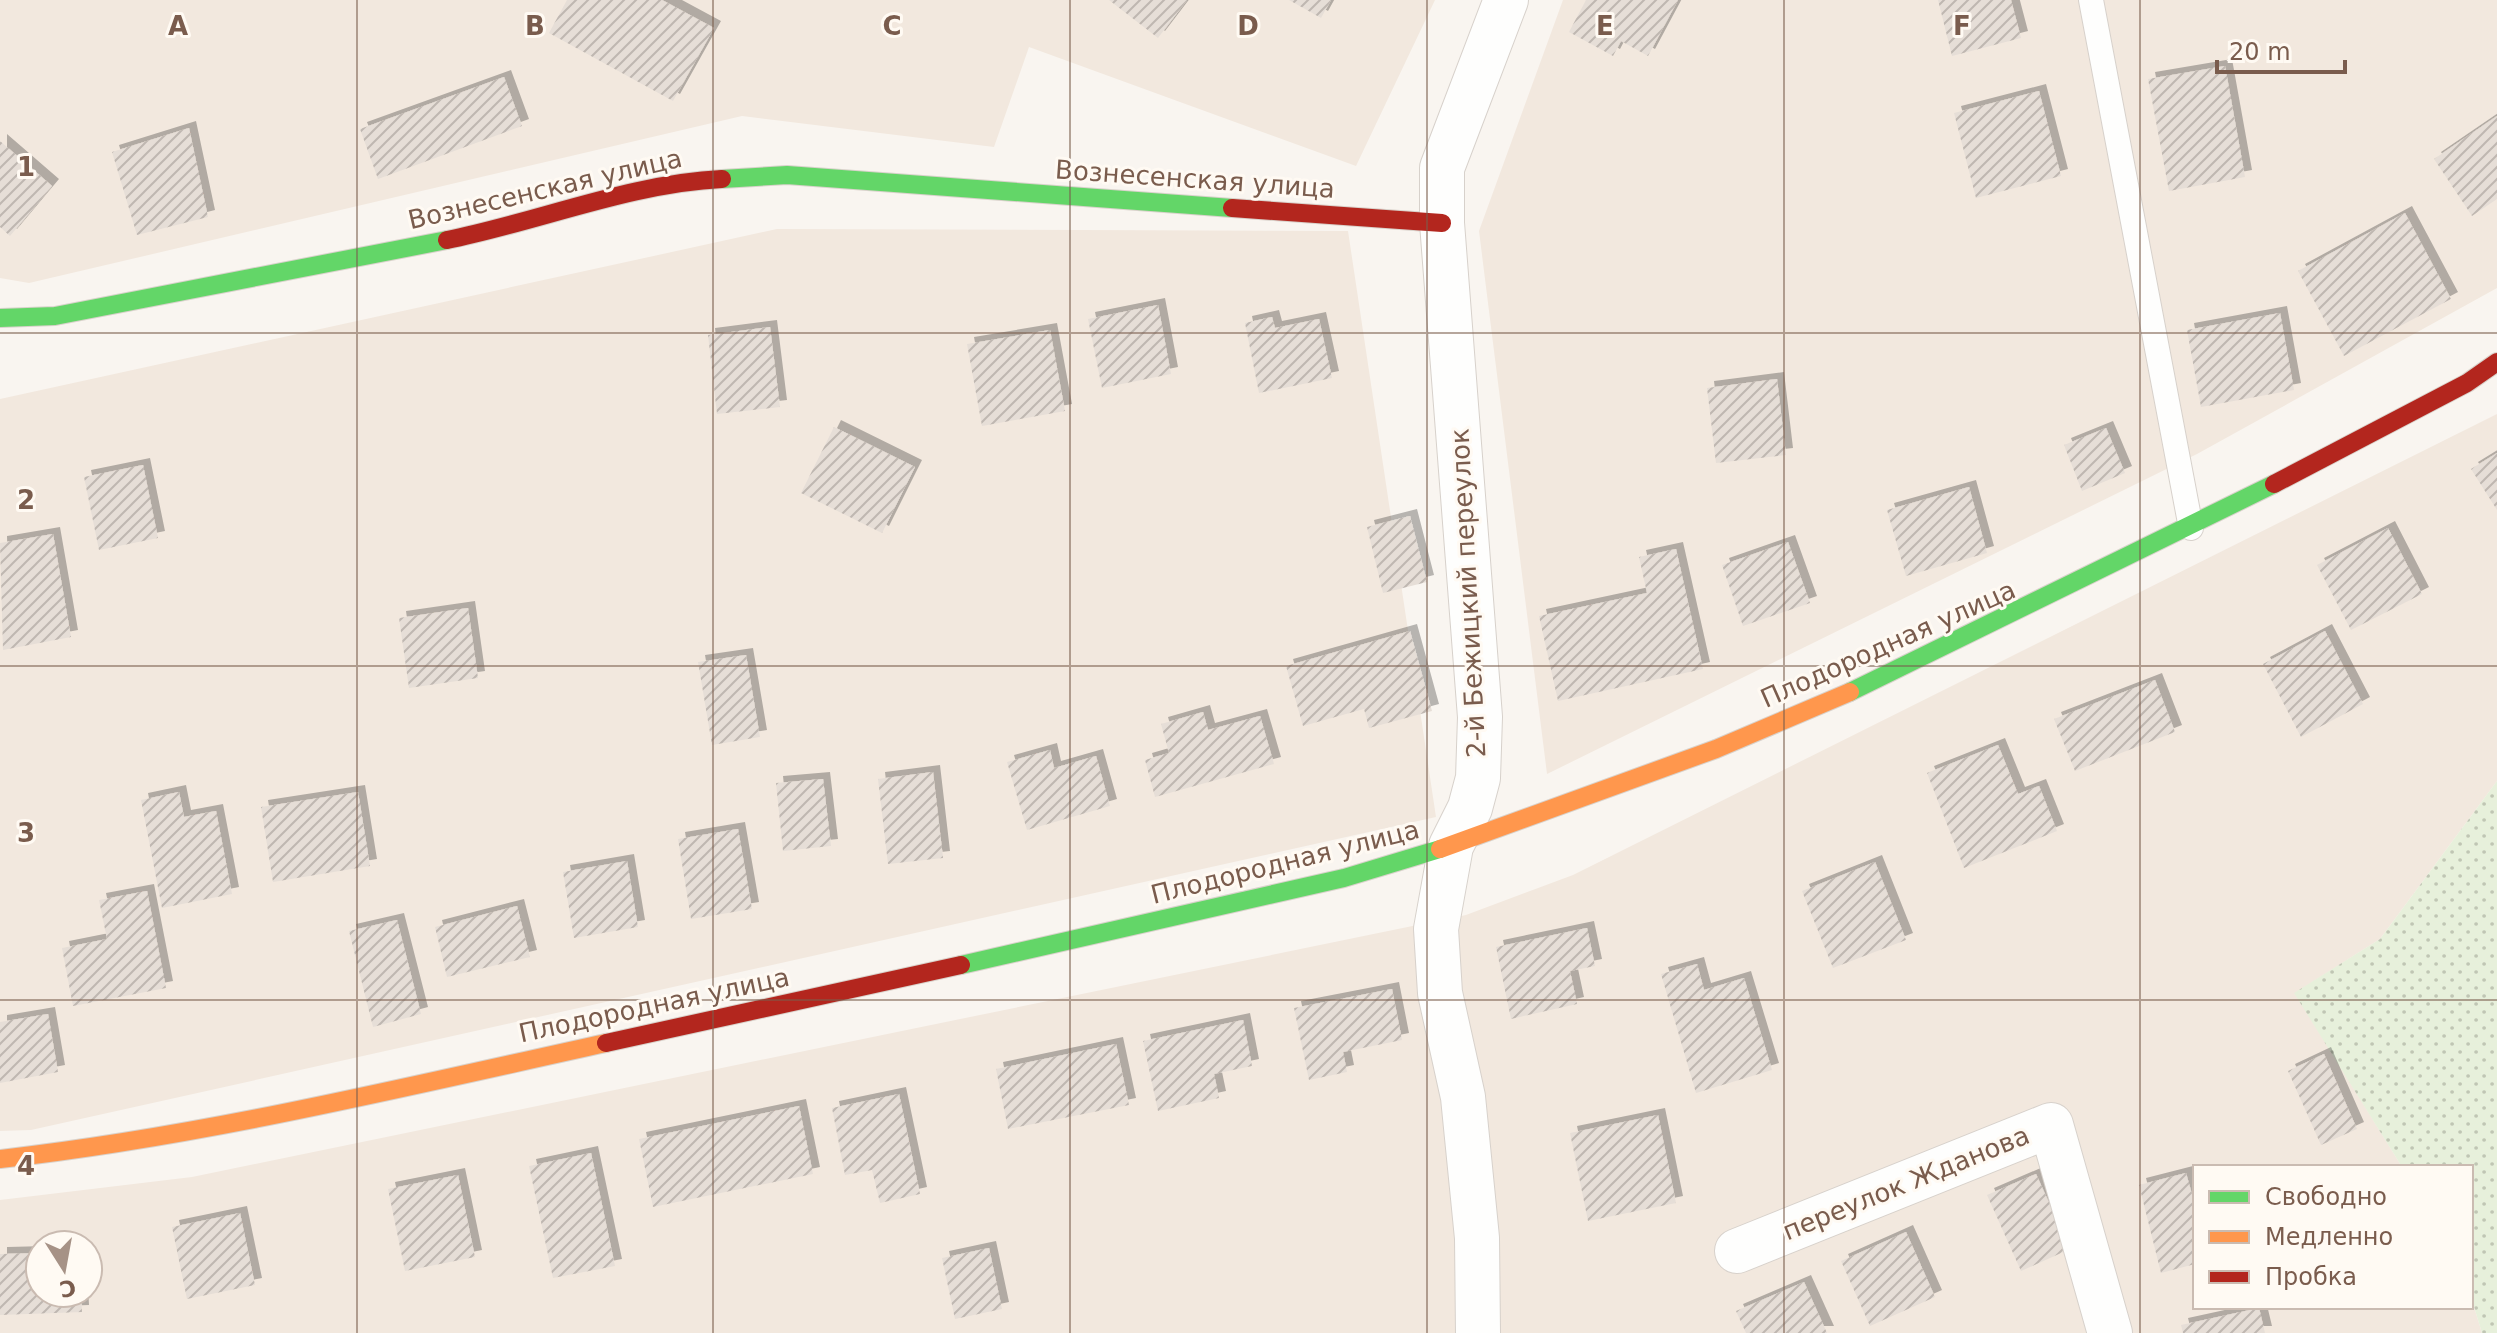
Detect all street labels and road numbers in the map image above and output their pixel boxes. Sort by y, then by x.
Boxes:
street label: Вознесенская улица [405,143,685,235]
street label: Вознесенская улица [1054,154,1336,204]
street label: 2-й Бежицкий переулок [1444,428,1492,758]
street label: Плодородная улица [1756,574,2020,714]
street label: Плодородная улица [1148,814,1422,910]
street label: Плодородная улица [516,962,792,1048]
street label: переулок Жданова [1778,1120,2034,1246]

